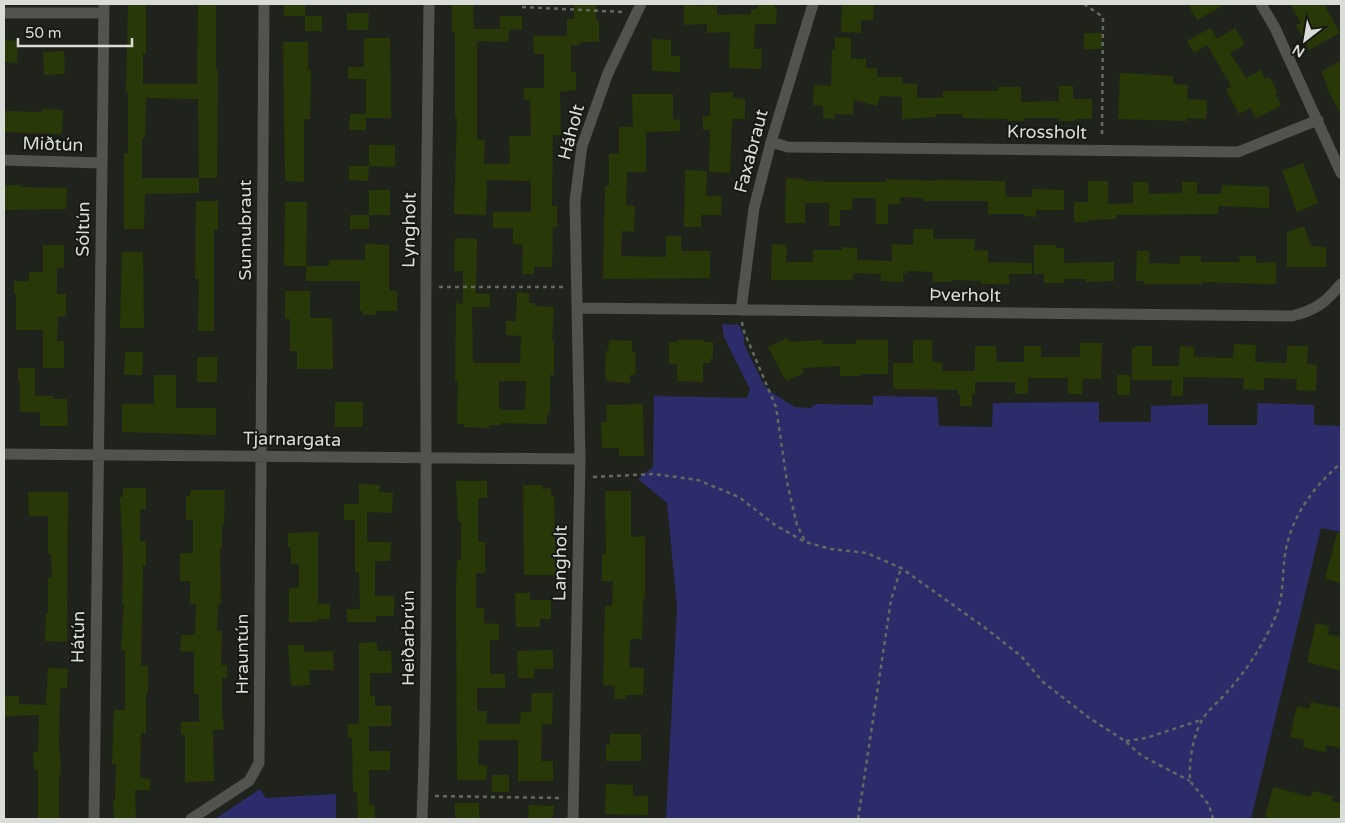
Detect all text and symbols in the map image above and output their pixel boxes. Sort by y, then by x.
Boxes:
scale bar [18,15,131,47]
north arrow [1280,15,1330,65]
text: 50 m [25,24,62,42]
text: N [1289,41,1308,61]
street label: Háholt [553,102,589,162]
street label: Faxabraut [729,107,773,195]
street label: Krossholt [1007,120,1087,144]
street label: Miðtún [22,132,84,156]
street label: Sunnubraut [234,179,256,280]
street label: Lyngholt [397,192,421,268]
street label: Sóltún [72,201,94,257]
street label: Þverholt [929,283,1001,307]
street label: Tjarnargata [243,427,341,451]
street label: Langholt [548,525,572,601]
street label: Heiðarbrún [397,590,419,686]
street label: Hátún [67,611,89,663]
street label: Hrauntún [231,614,253,694]

